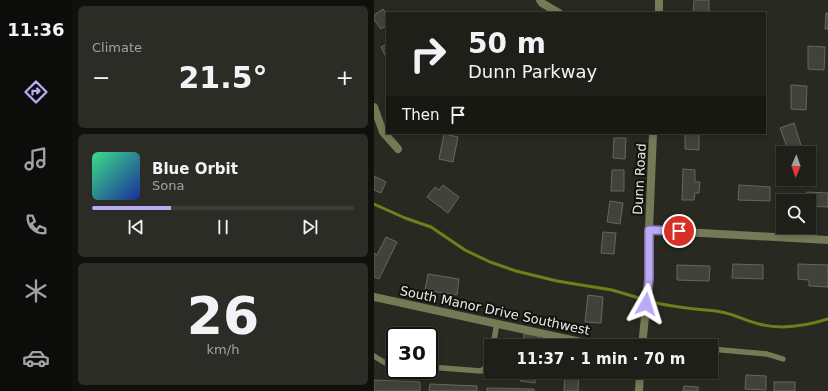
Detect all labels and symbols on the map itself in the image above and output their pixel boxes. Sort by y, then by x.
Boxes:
street label: Dunn Road [630,143,649,215]
north arrow [776,146,816,186]
pin [662,214,696,248]
street label: South Manor Drive Southwest [399,283,591,338]
position arrow [625,283,667,325]
speed limit sign: 30 [386,327,438,379]

